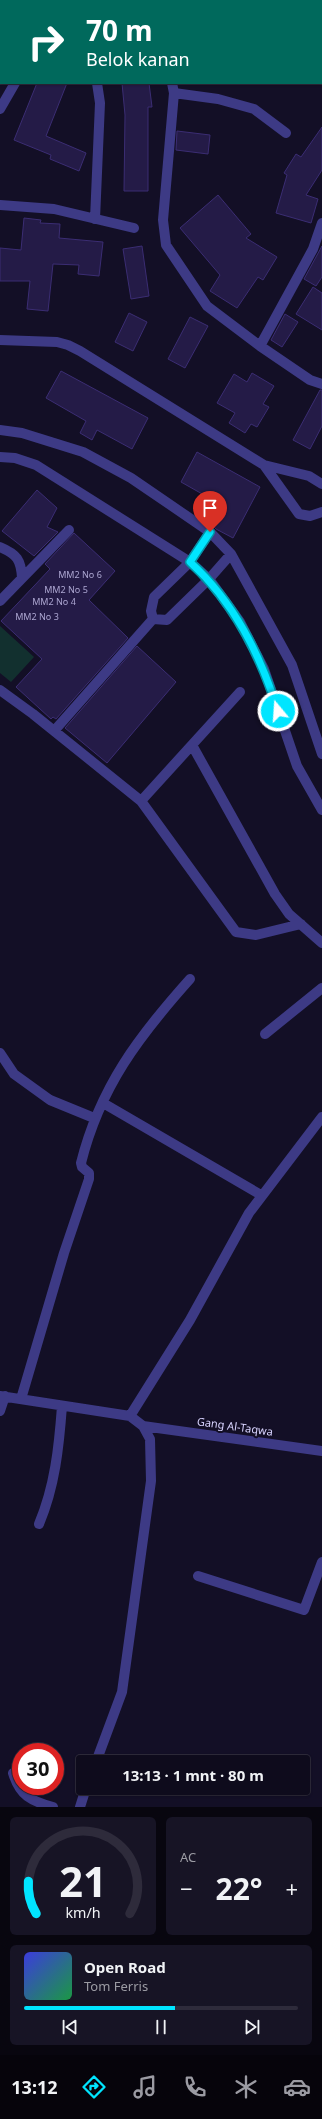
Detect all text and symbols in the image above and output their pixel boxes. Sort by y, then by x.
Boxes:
text: 70 m [86,11,153,49]
icon: right [20,16,72,68]
text: Belok kanan [86,47,190,71]
pin [193,491,227,532]
icon: arrive [199,497,221,519]
house number: MM2 No 6 [58,568,102,581]
house number: MM2 No 5 [44,583,88,596]
house number: MM2 No 4 [32,595,76,608]
house number: MM2 No 3 [15,610,59,623]
position arrow [257,690,299,732]
street label: Gang Al-Taqwa [196,1413,274,1439]
speed limit sign: 30 [12,1743,64,1795]
text: 13:13 · 1 mnt · 80 m [122,1765,264,1785]
text: AC [180,1848,196,1866]
text: 21 [59,1853,107,1909]
text: 22° [215,1868,263,1909]
text: − [180,1873,193,1903]
text: + [285,1873,298,1903]
text: km/h [65,1903,101,1922]
text: Open Road [84,1957,166,1977]
text: Tom Ferris [84,1977,148,1995]
icon: previous [59,2016,81,2038]
icon: pause [150,2016,172,2038]
icon: next [241,2016,263,2038]
icon: directions [80,2073,108,2101]
icon: music [131,2073,159,2101]
icon: phone [181,2073,209,2101]
icon: climate [232,2073,260,2101]
icon: car [283,2073,311,2101]
text: 13:12 [11,2075,58,2099]

